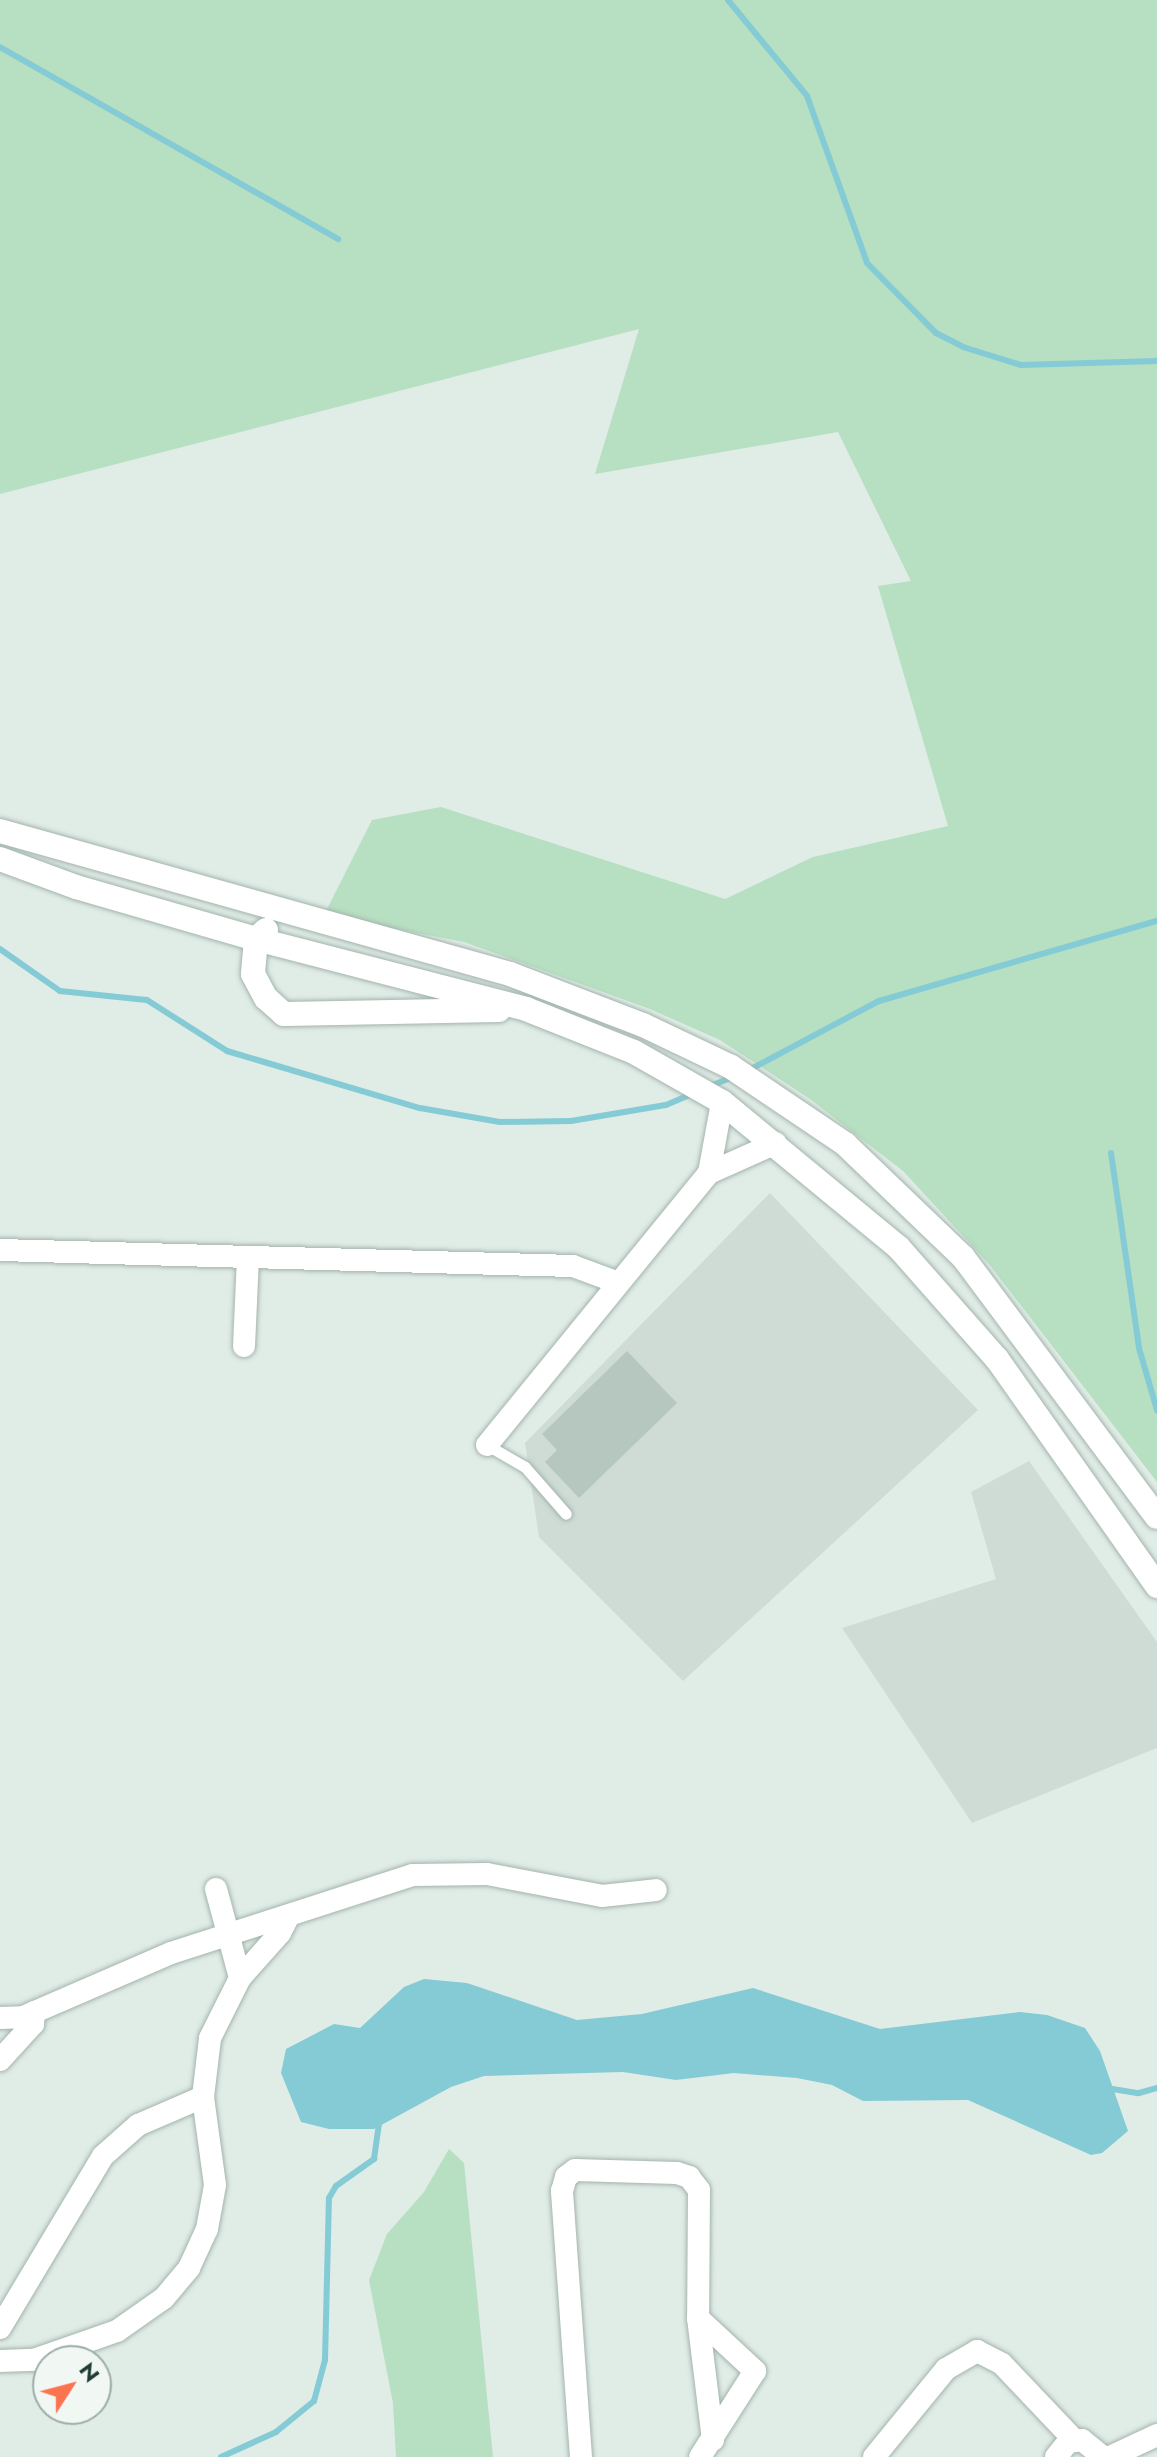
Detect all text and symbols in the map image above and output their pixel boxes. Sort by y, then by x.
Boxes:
north arrow [32,2345,112,2425]
text: N [72,2356,108,2389]

